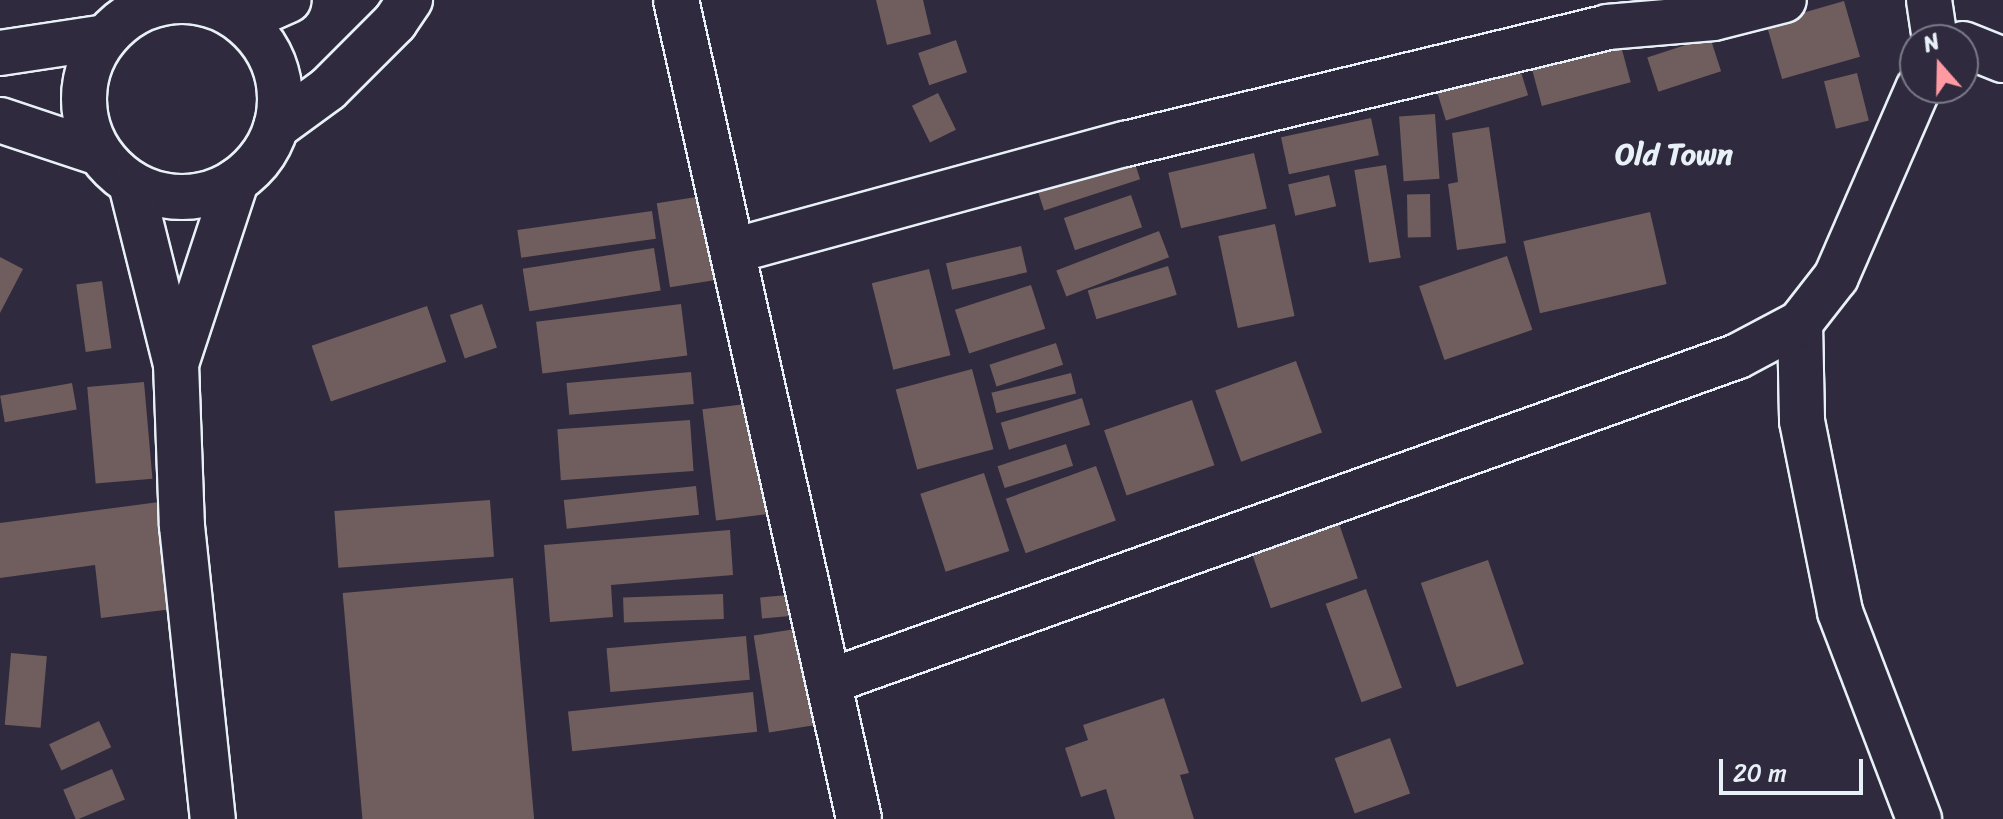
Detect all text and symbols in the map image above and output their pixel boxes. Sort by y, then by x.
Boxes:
text: N [1917,22,1945,64]
north arrow [1899,24,1979,104]
district label: Old Town [1615,136,1733,172]
scale bar [1723,743,1867,793]
text: 20 m [1733,752,1787,794]

